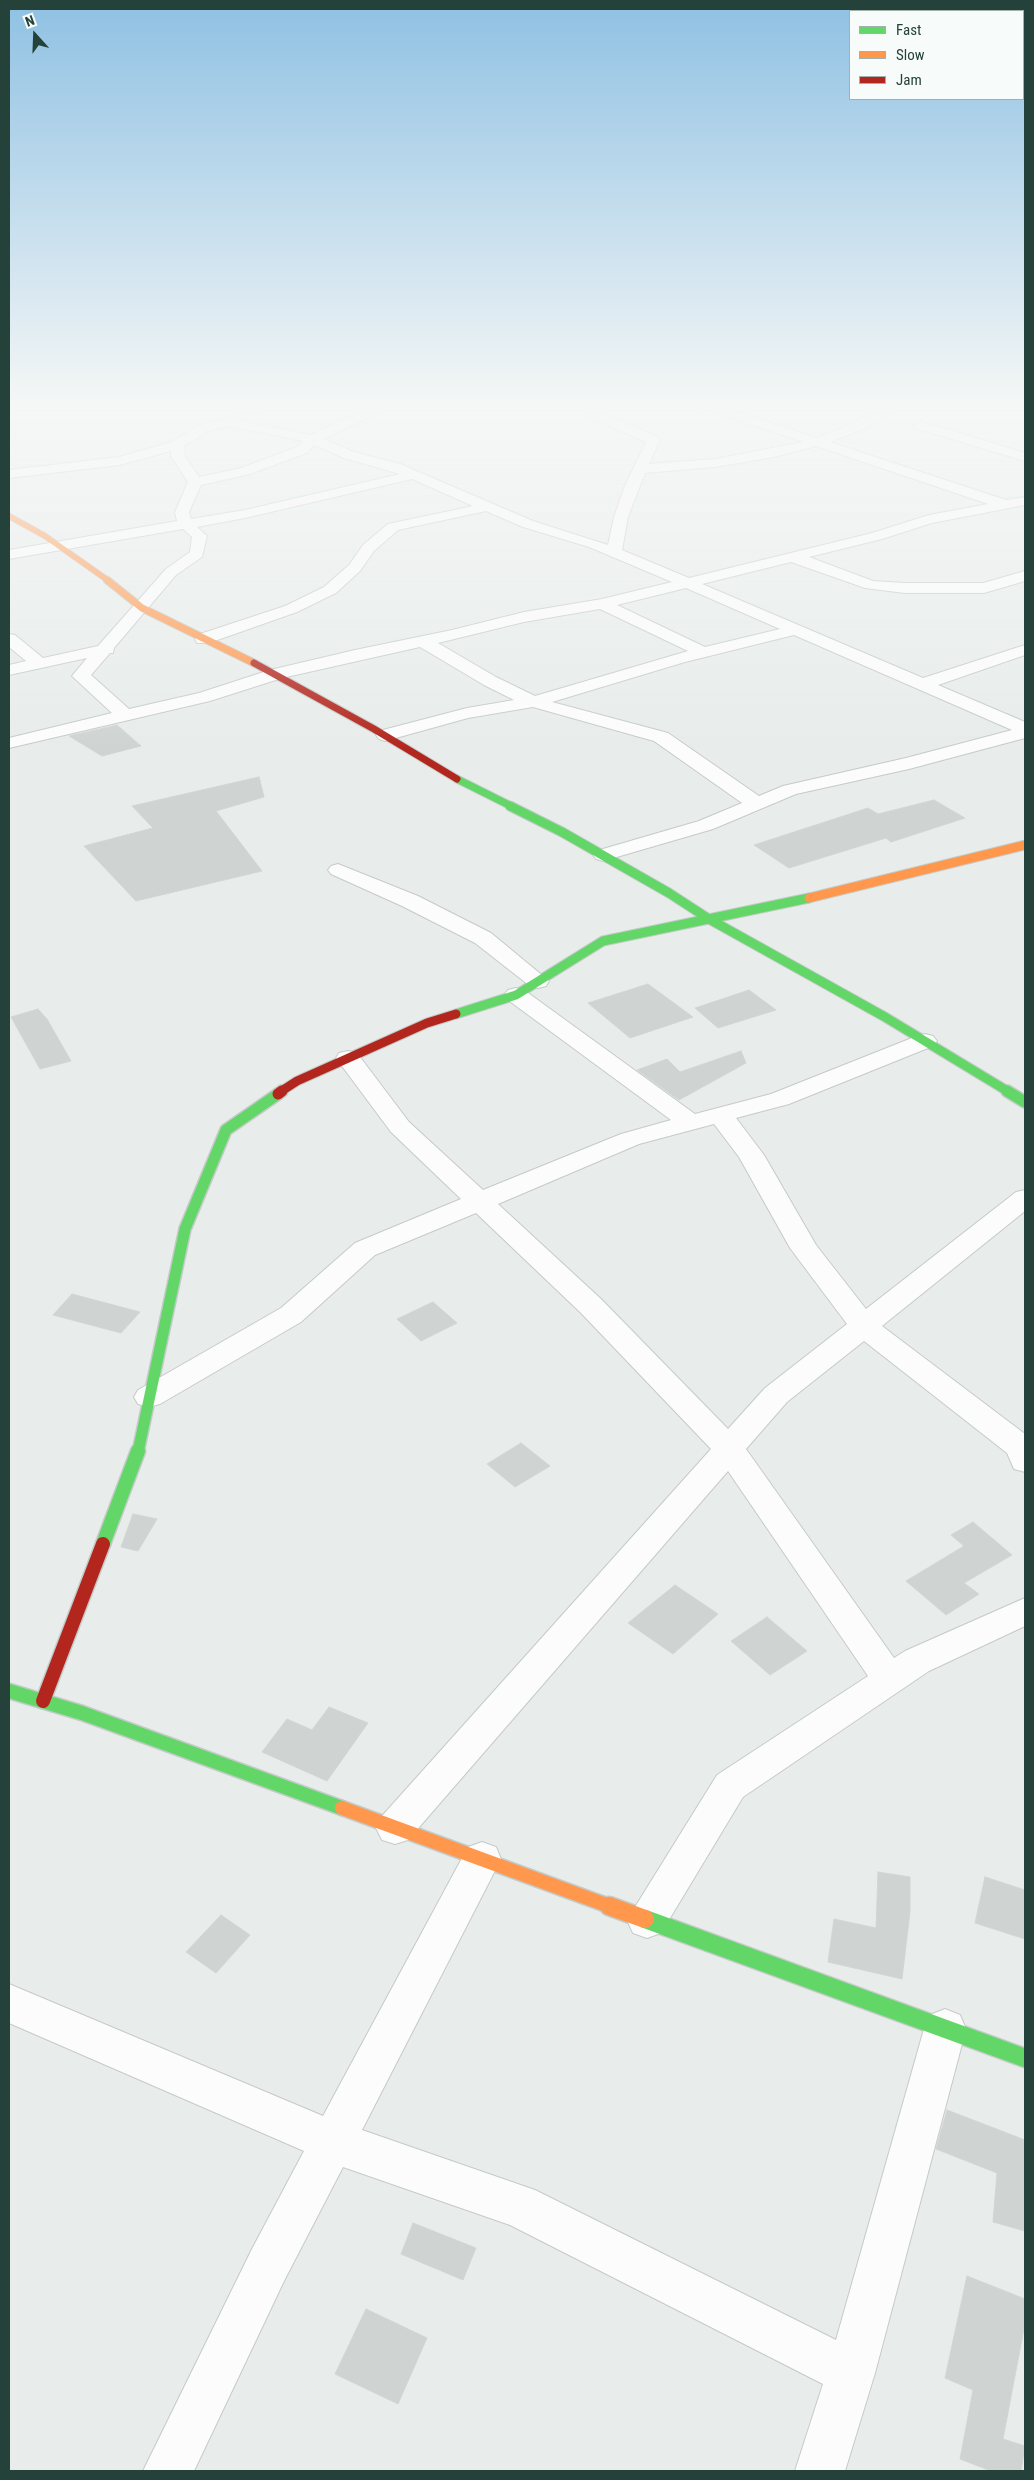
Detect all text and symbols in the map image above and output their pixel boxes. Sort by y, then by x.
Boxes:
north arrow [10,10,60,60]
legend [849,10,1024,100]
text: N [23,12,37,30]
text: Fast [896,21,921,39]
text: Slow [896,46,925,64]
text: Jam [896,71,922,89]

